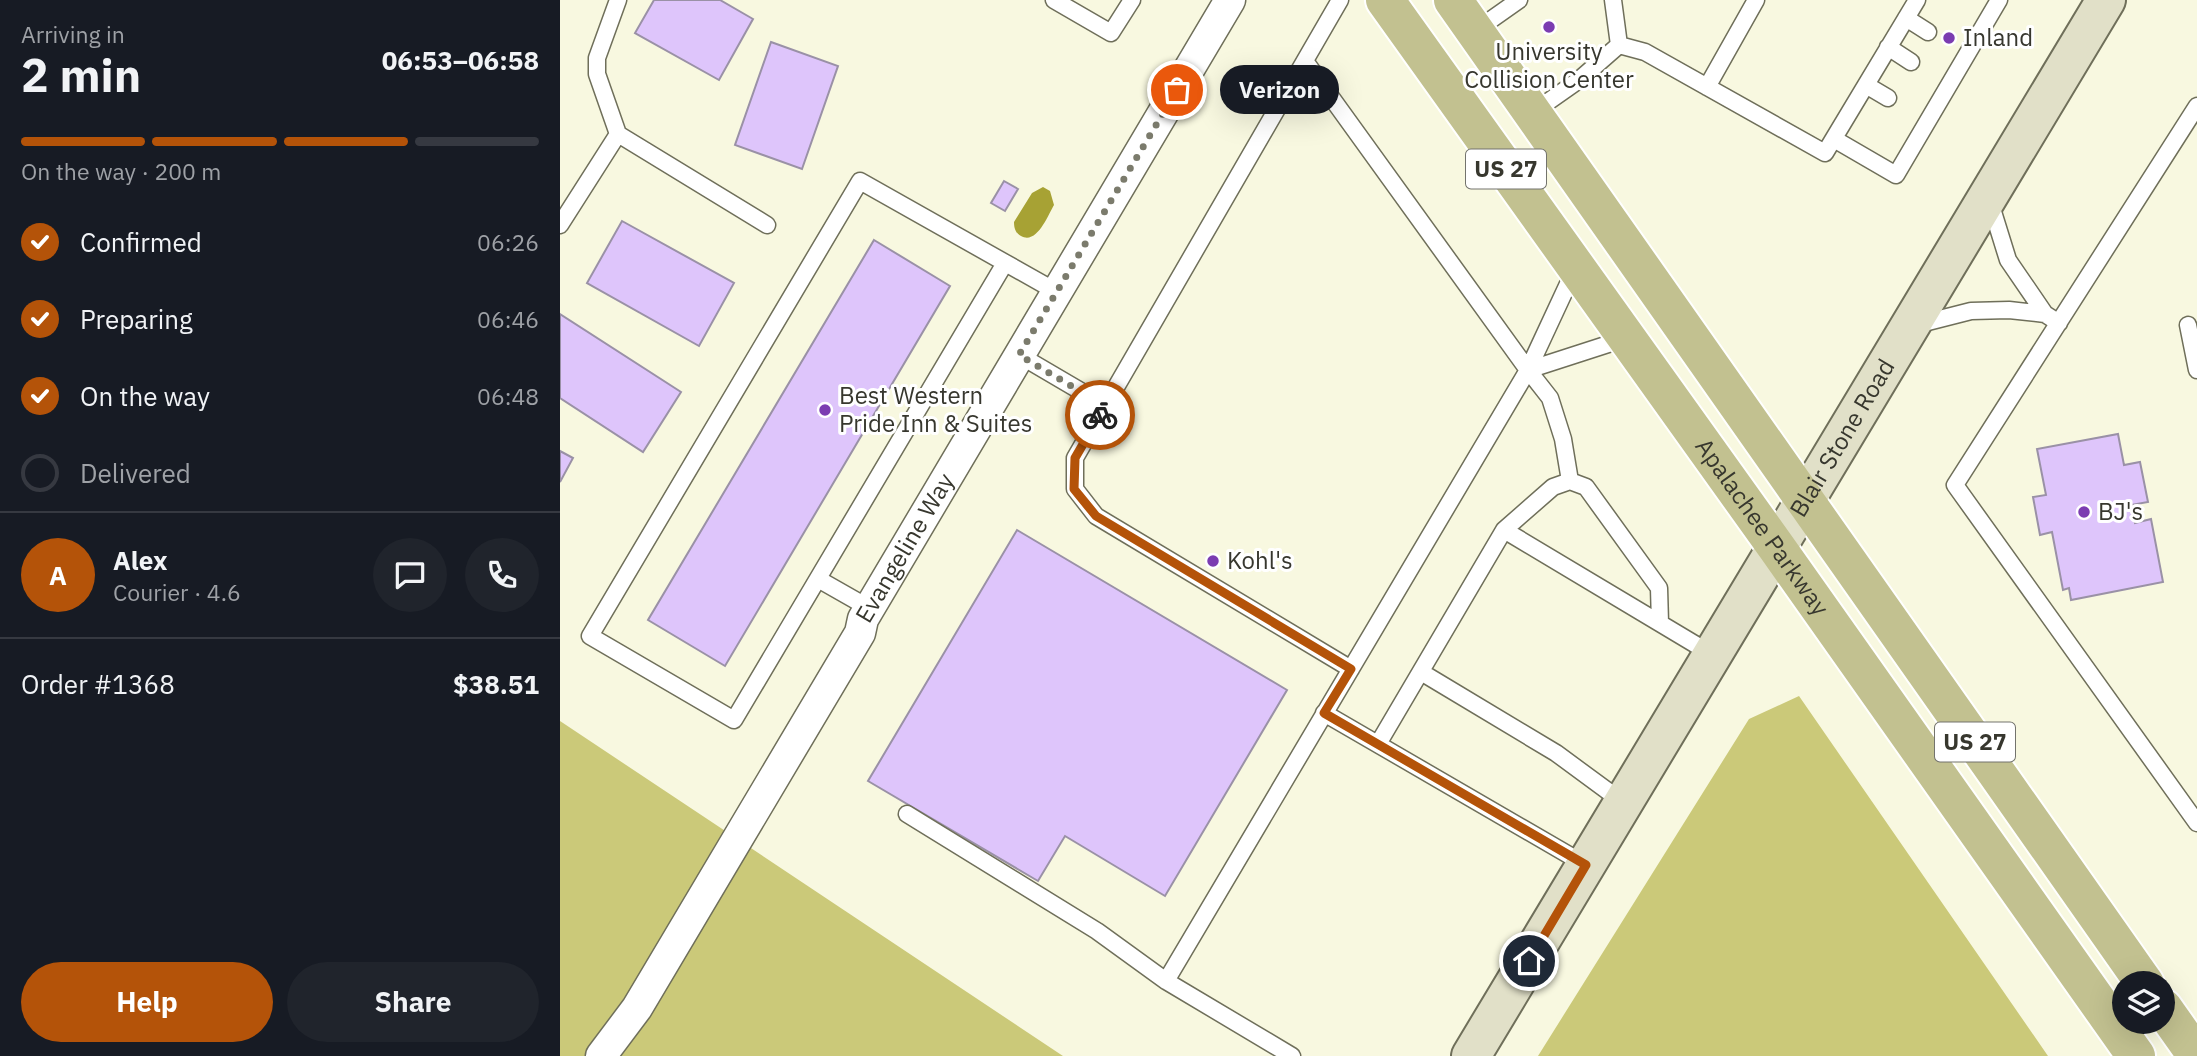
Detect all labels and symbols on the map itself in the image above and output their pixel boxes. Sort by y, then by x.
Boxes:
marker: University Collision Center [1541,19,1557,35]
place label: Inland [1963,21,2033,53]
marker: Inland [1941,30,1957,46]
place label: University Collision Center [1464,35,1634,95]
pin [1147,60,1207,120]
callout: Verizon [1219,66,1338,114]
road number: US 27 [1466,150,1546,188]
street label: Blair Stone Road [1782,353,1902,523]
place label: Best Western Pride Inn & Suites [839,379,1033,439]
courier [1065,380,1135,450]
marker: Best Western Pride Inn & Suites [817,402,833,418]
street label: Apalachee Parkway [1688,431,1837,622]
street label: Evangeline Way [847,467,961,628]
place label: BJ's [2098,495,2143,527]
marker: BJ's [2076,504,2092,520]
place label: Kohl's [1227,544,1293,576]
marker: Kohl's [1205,553,1221,569]
road number: US 27 [1935,722,2015,762]
pin [1499,931,1559,991]

